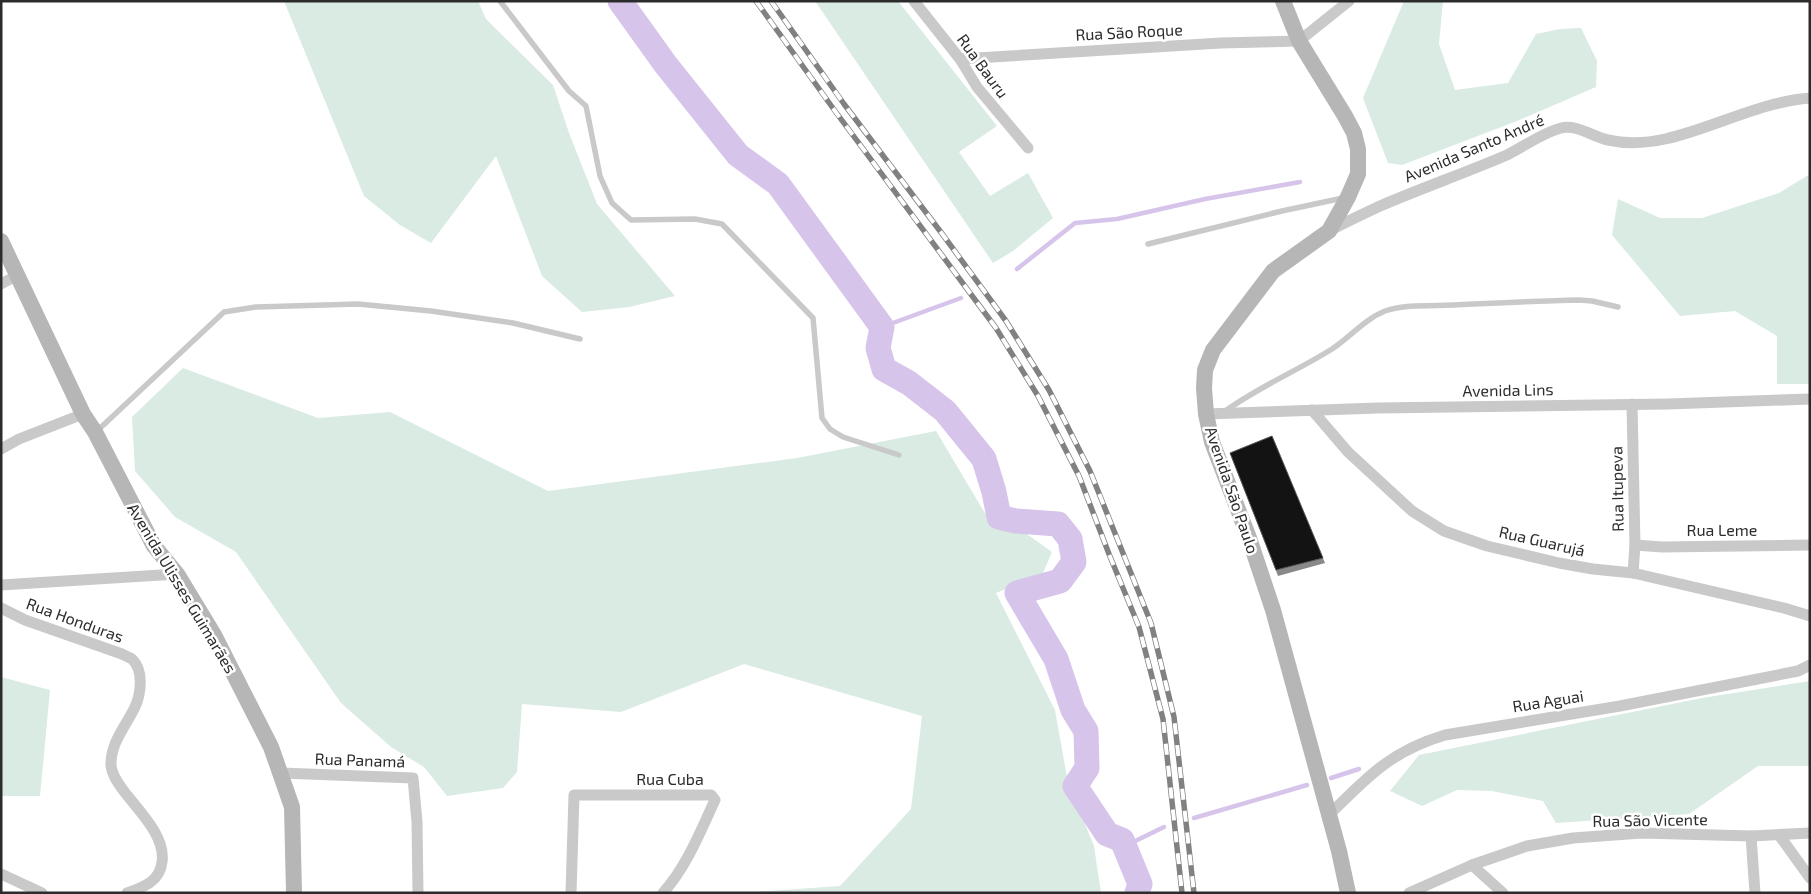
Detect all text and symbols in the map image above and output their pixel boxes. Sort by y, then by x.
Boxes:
street label: Rua São Roque [1075,19,1183,44]
street label: Rua Bauru [954,30,1013,102]
street label: Avenida Santo André [1401,109,1547,186]
street label: Avenida Lins [1462,379,1554,400]
street label: Avenida São Paulo [1202,424,1263,556]
street label: Rua Itupeva [1606,446,1627,532]
street label: Avenida Ulisses Guimarães [124,499,241,676]
street label: Rua Leme [1687,520,1757,539]
street label: Rua Guarujá [1497,521,1587,561]
street label: Rua Honduras [24,593,126,646]
street label: Rua Aguai [1511,686,1585,716]
street label: Rua Panamá [315,748,406,771]
street label: Rua Cuba [636,769,704,788]
street label: Rua São Vicente [1592,809,1708,830]

